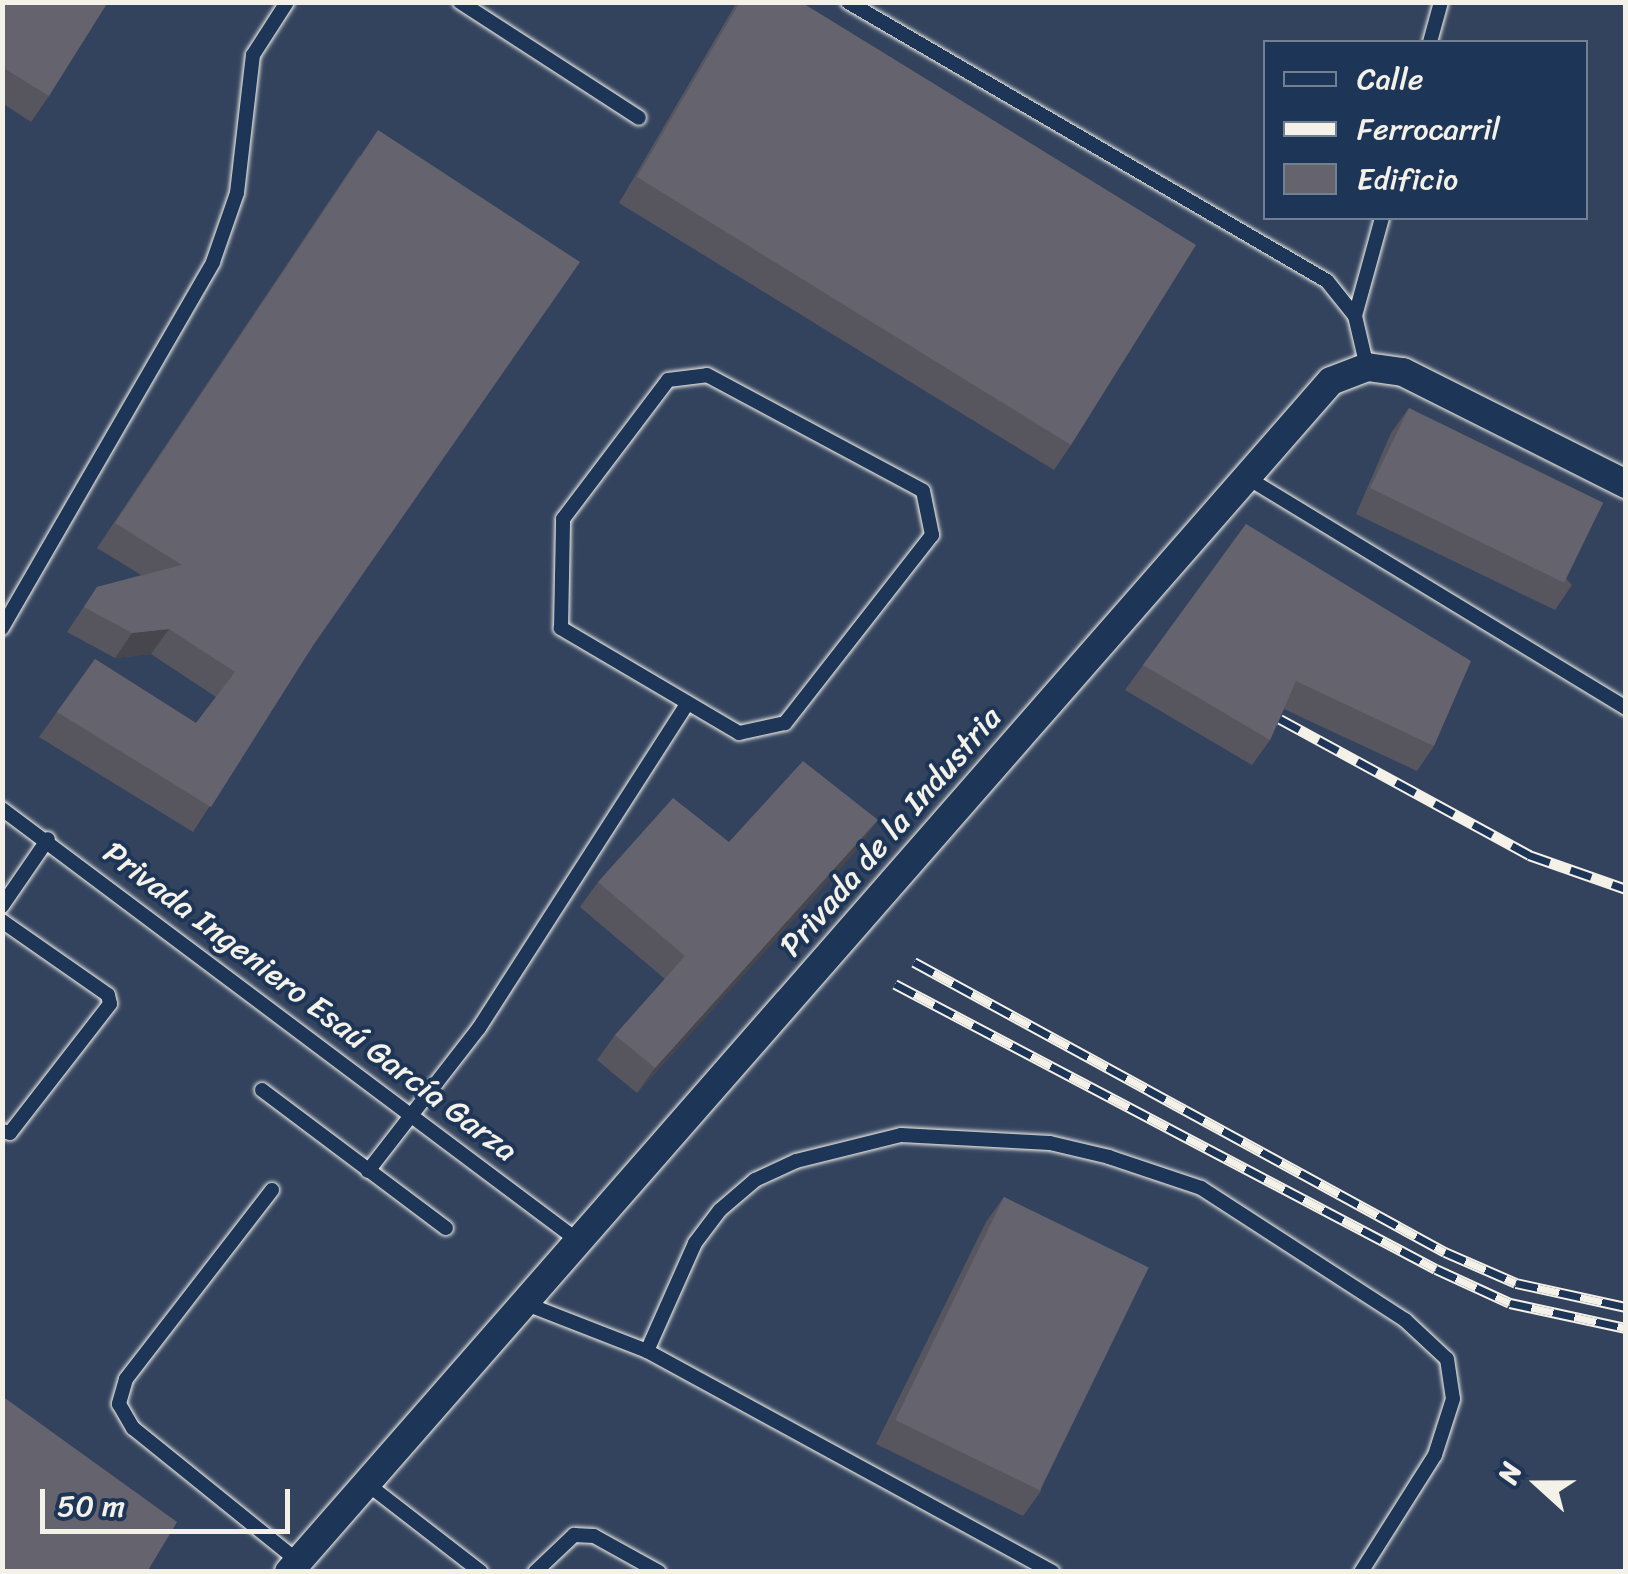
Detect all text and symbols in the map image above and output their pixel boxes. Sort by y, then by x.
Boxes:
legend [1263,40,1588,220]
text: Calle [1357,52,1423,106]
text: Ferrocarril [1357,102,1500,156]
text: Edificio [1357,152,1458,206]
street label: Privada de la Industria [772,699,1010,965]
street label: Privada Ingeniero Esaú García Garza [96,834,524,1170]
north arrow [1488,1434,1588,1534]
text: N [1483,1455,1536,1491]
scale bar [45,1469,295,1531]
text: 50 m [57,1479,125,1533]

